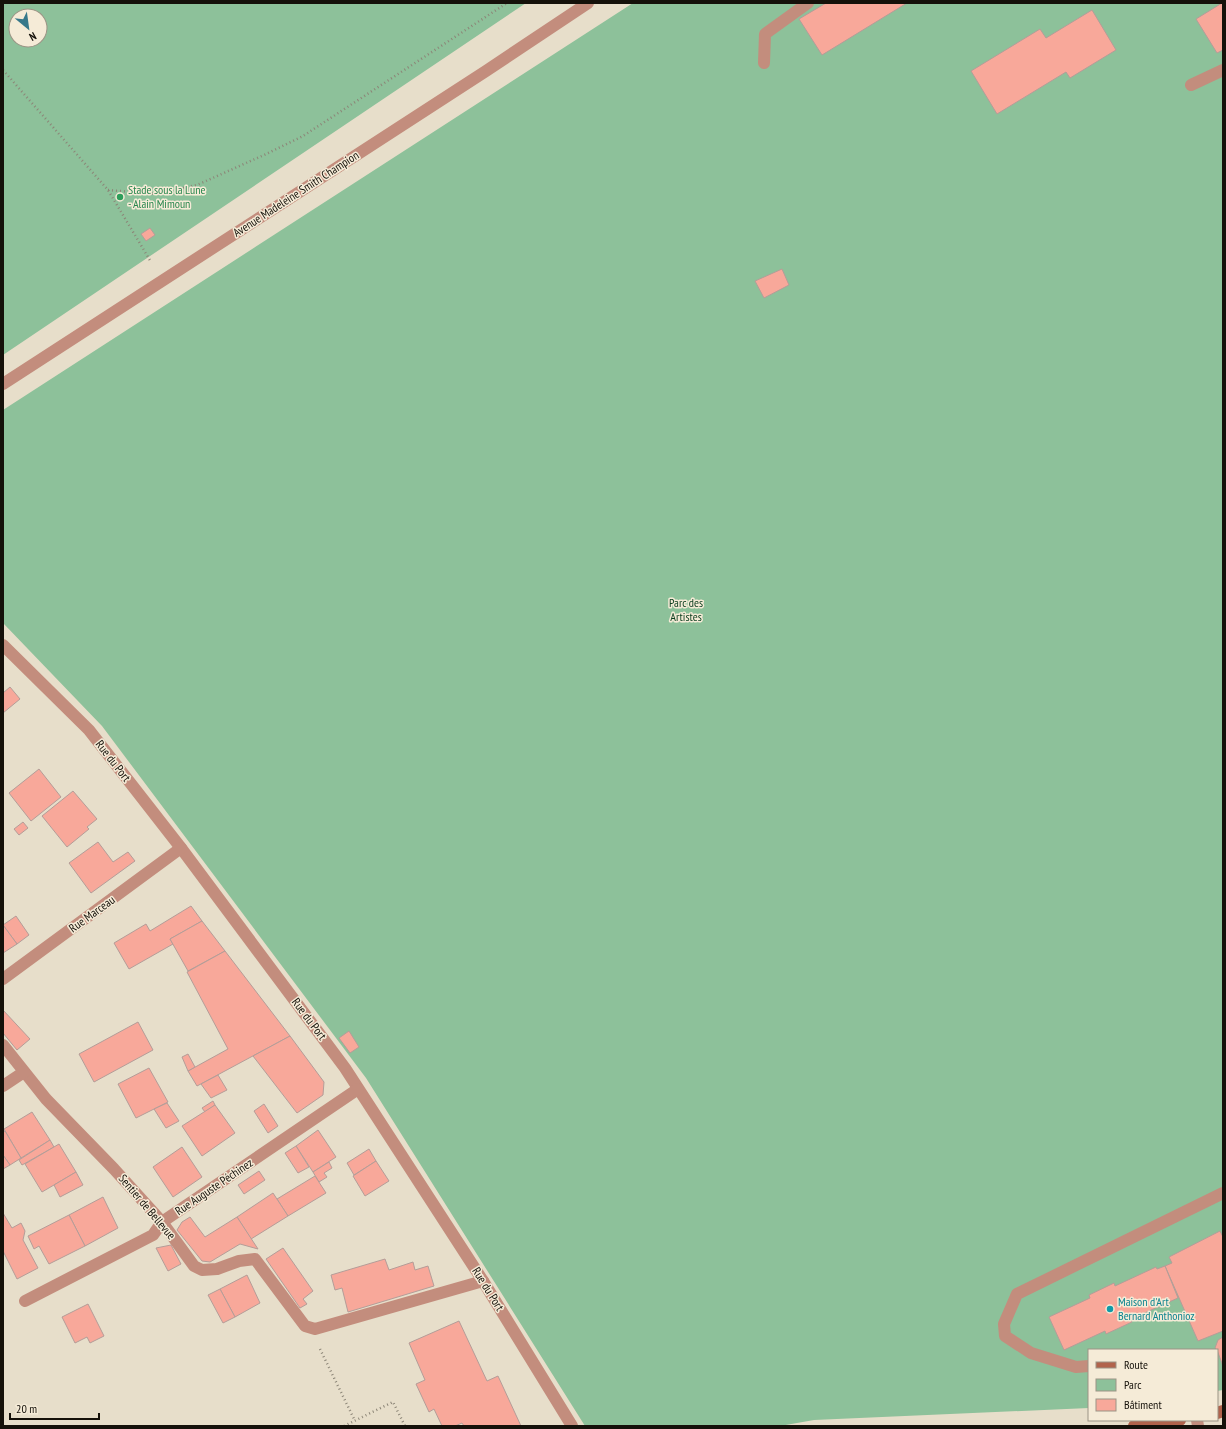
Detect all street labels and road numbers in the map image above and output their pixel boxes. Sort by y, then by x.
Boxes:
street label: Avenue Madeleine Smith Champion [230,147,361,240]
street label: Rue du Port [93,737,135,785]
street label: Rue Marceau [66,892,118,935]
street label: Rue du Port [289,995,330,1043]
street label: Rue Auguste Péchinez [172,1155,256,1218]
street label: Sentier de Bellevue [116,1171,179,1242]
street label: Rue du Port [469,1264,508,1314]

